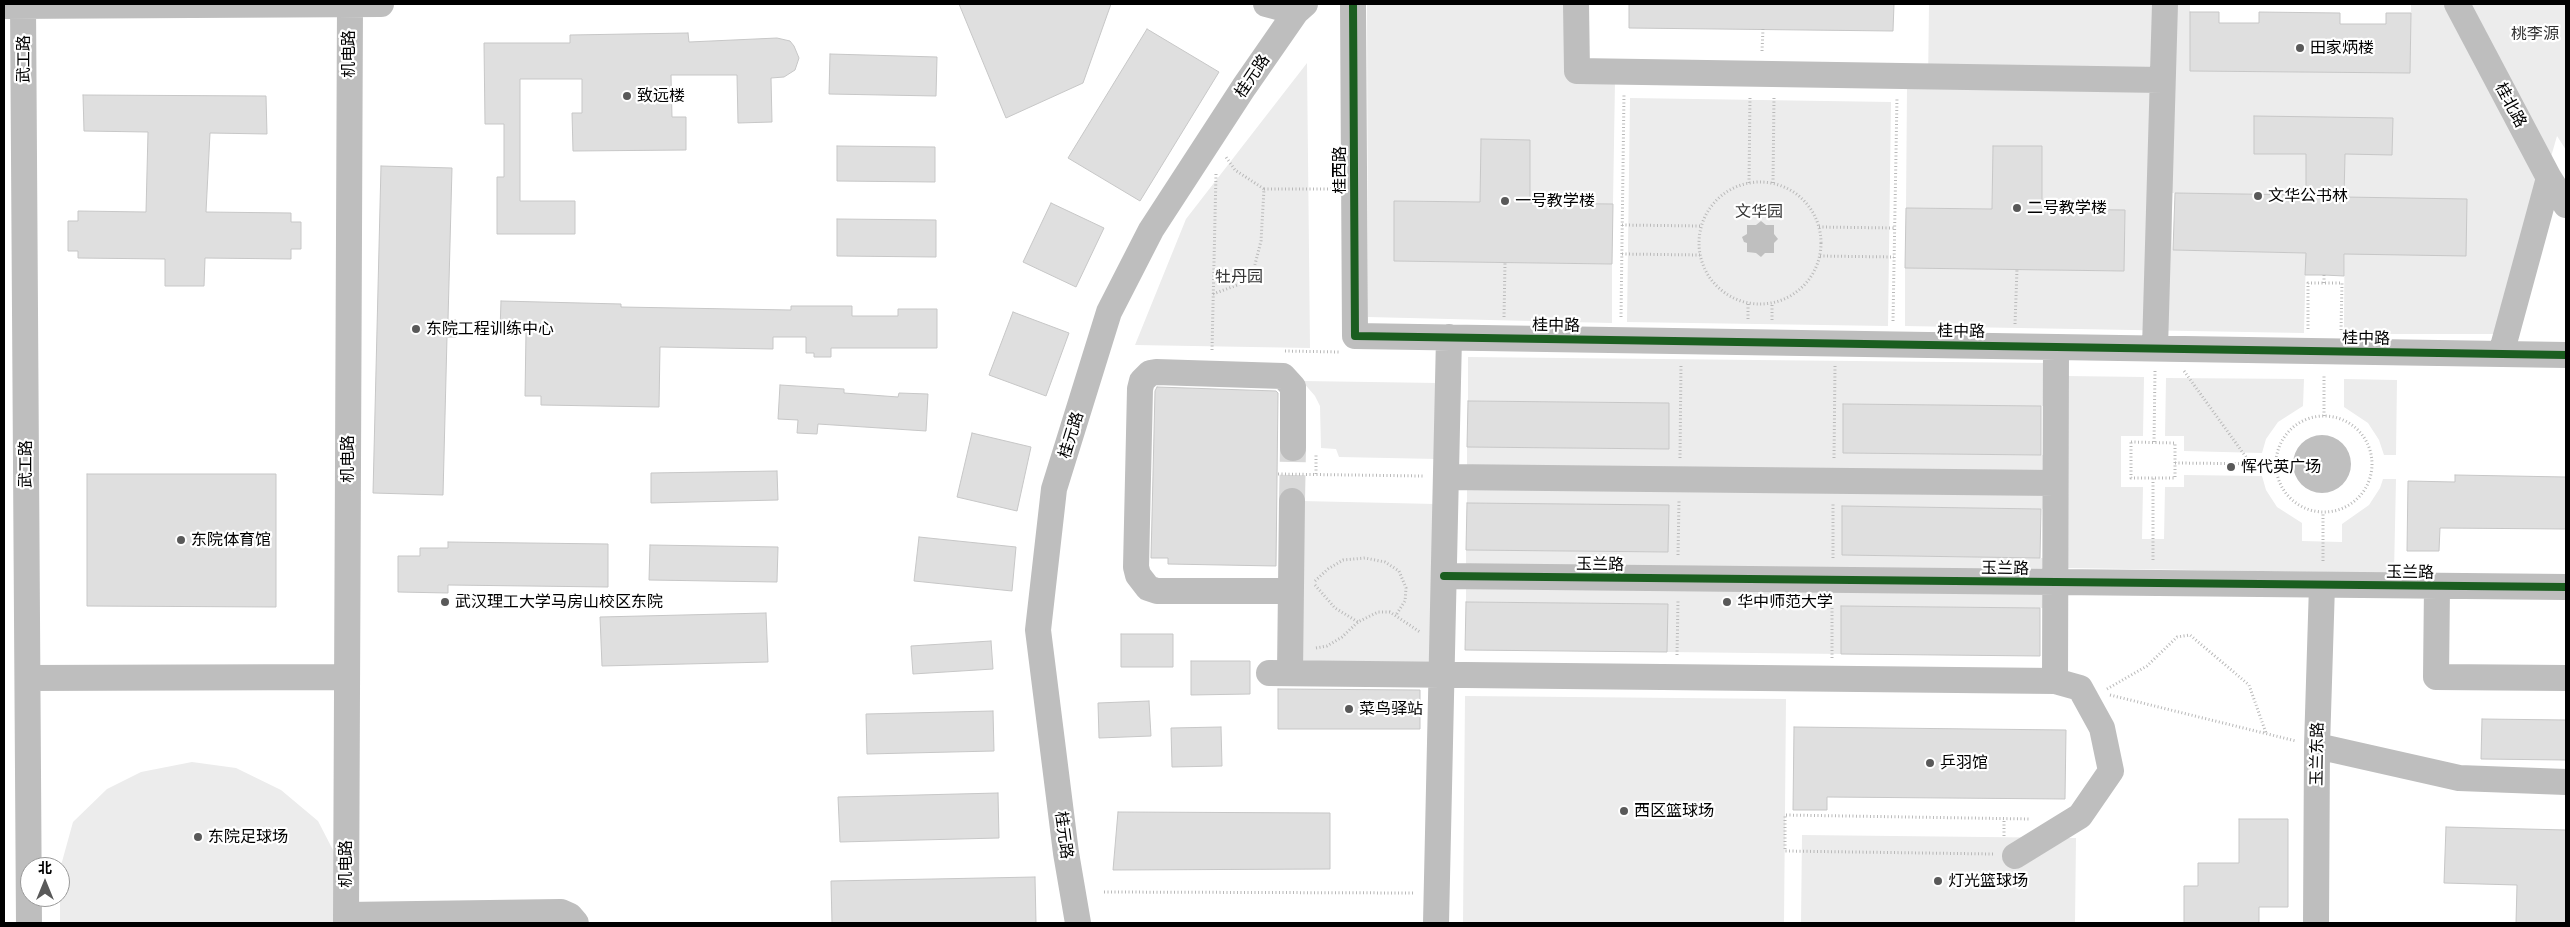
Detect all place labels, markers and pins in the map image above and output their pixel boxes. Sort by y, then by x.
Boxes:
place label: 田家炳楼 [2310,38,2374,58]
marker: 田家炳楼 [2294,42,2306,54]
place label: 致远楼 [637,86,685,106]
marker: 致远楼 [621,90,633,102]
place label: 文华公书林 [2268,186,2348,206]
marker: 文华公书林 [2252,190,2264,202]
place label: 一号教学楼 [1515,191,1595,211]
marker: 一号教学楼 [1499,195,1511,207]
place label: 二号教学楼 [2027,198,2107,218]
marker: 二号教学楼 [2011,202,2023,214]
place label: 东院工程训练中心 [426,319,554,339]
marker: 东院工程训练中心 [410,323,422,335]
place label: 恽代英广场 [2241,457,2321,477]
marker: 恽代英广场 [2225,461,2237,473]
place label: 东院体育馆 [191,530,271,550]
marker: 东院体育馆 [175,534,187,546]
place label: 武汉理工大学马房山校区东院 [455,592,663,612]
place label: 华中师范大学 [1737,592,1833,612]
marker: 武汉理工大学马房山校区东院 [439,596,451,608]
marker: 华中师范大学 [1721,596,1733,608]
place label: 菜鸟驿站 [1359,699,1423,719]
marker: 菜鸟驿站 [1343,703,1355,715]
place label: 乒羽馆 [1940,753,1988,773]
marker: 乒羽馆 [1924,757,1936,769]
place label: 西区篮球场 [1634,801,1714,821]
marker: 西区篮球场 [1618,805,1630,817]
place label: 东院足球场 [208,827,288,847]
marker: 东院足球场 [192,831,204,843]
place label: 灯光篮球场 [1948,871,2028,891]
marker: 灯光篮球场 [1932,875,1944,887]

